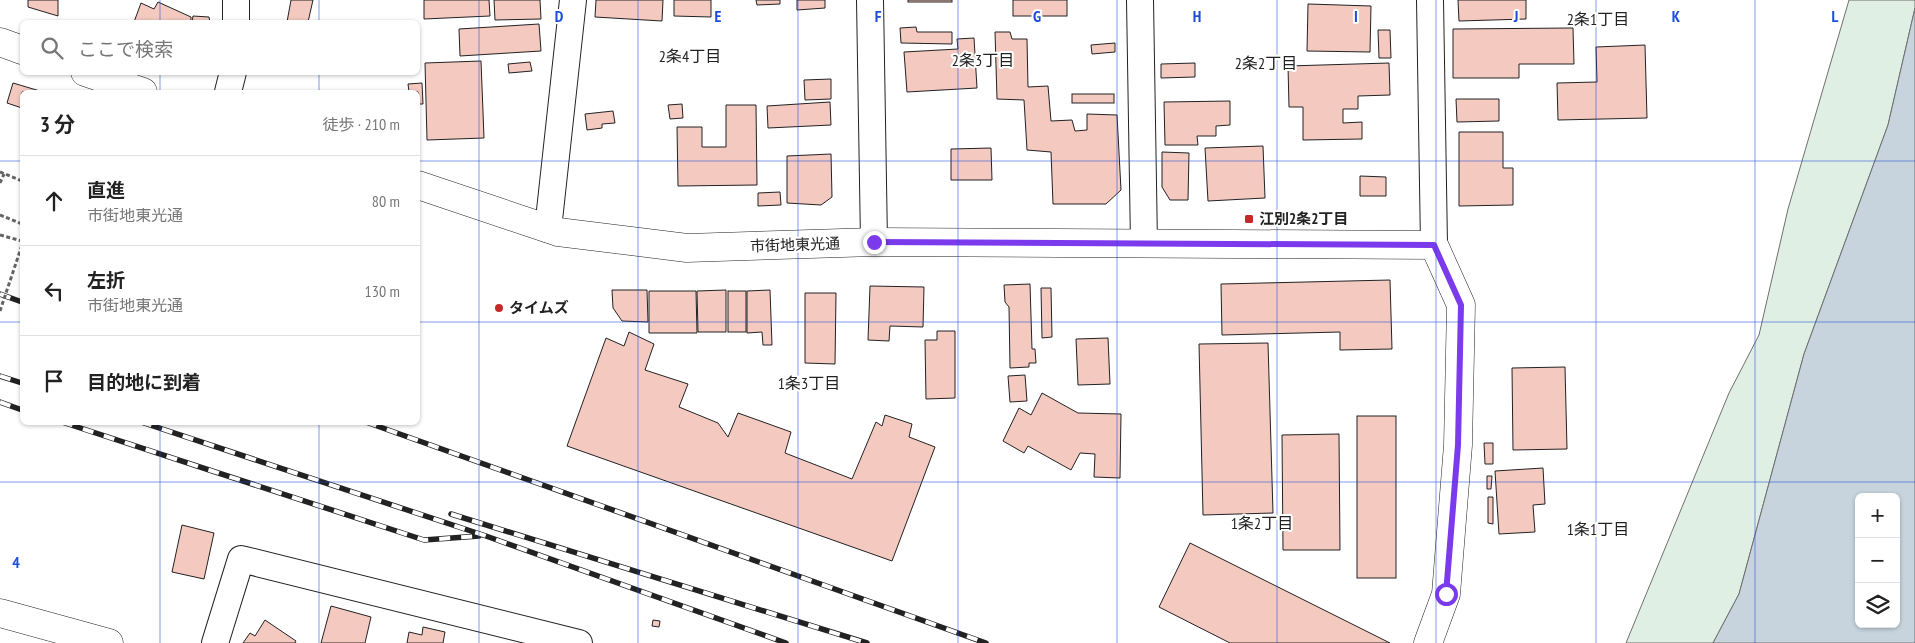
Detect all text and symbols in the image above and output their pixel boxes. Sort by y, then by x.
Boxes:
text: D [555,6,564,26]
text: E [715,6,722,26]
text: F [875,6,882,26]
text: G [1033,6,1041,26]
text: H [1193,6,1201,26]
text: I [1354,6,1358,26]
text: J [1513,6,1518,26]
text: K [1672,6,1681,26]
text: L [1832,6,1839,26]
district label: 2条1丁目 [1567,9,1629,29]
search box [20,20,420,75]
icon: search [38,34,66,62]
text: ここで検索 [78,37,173,61]
district label: 2条4丁目 [659,46,721,66]
district label: 2条3丁目 [952,50,1014,70]
district label: 2条2丁目 [1235,53,1297,73]
text: 3 分 [40,111,75,138]
text: 徒歩 · 210 m [322,114,400,134]
text: 直進 [87,178,125,202]
icon: ahead [40,187,68,215]
text: 80 m [372,191,400,211]
text: 市街地東光通 [87,205,183,225]
place label: 江別2条2丁目 [1259,209,1348,228]
marker: 江別2条2丁目 [1243,213,1255,225]
route end [863,231,886,254]
street label: 市街地東光通 [750,233,840,256]
text: 左折 [87,268,125,292]
icon: left [40,277,68,305]
text: 130 m [365,281,400,301]
text: 市街地東光通 [87,295,183,315]
place label: タイムズ [509,298,569,317]
marker: タイムズ [493,302,505,314]
icon: arrive [40,367,68,395]
text: 目的地に到着 [87,370,201,394]
district label: 1条3丁目 [778,373,840,393]
map controls [1855,493,1900,628]
button: + [1855,493,1900,538]
district label: 1条2丁目 [1231,513,1293,533]
district label: 1条1丁目 [1567,519,1629,539]
button: − [1855,538,1900,583]
text: 4 [12,552,20,572]
route start [1435,583,1458,606]
button: layers [1855,583,1900,628]

